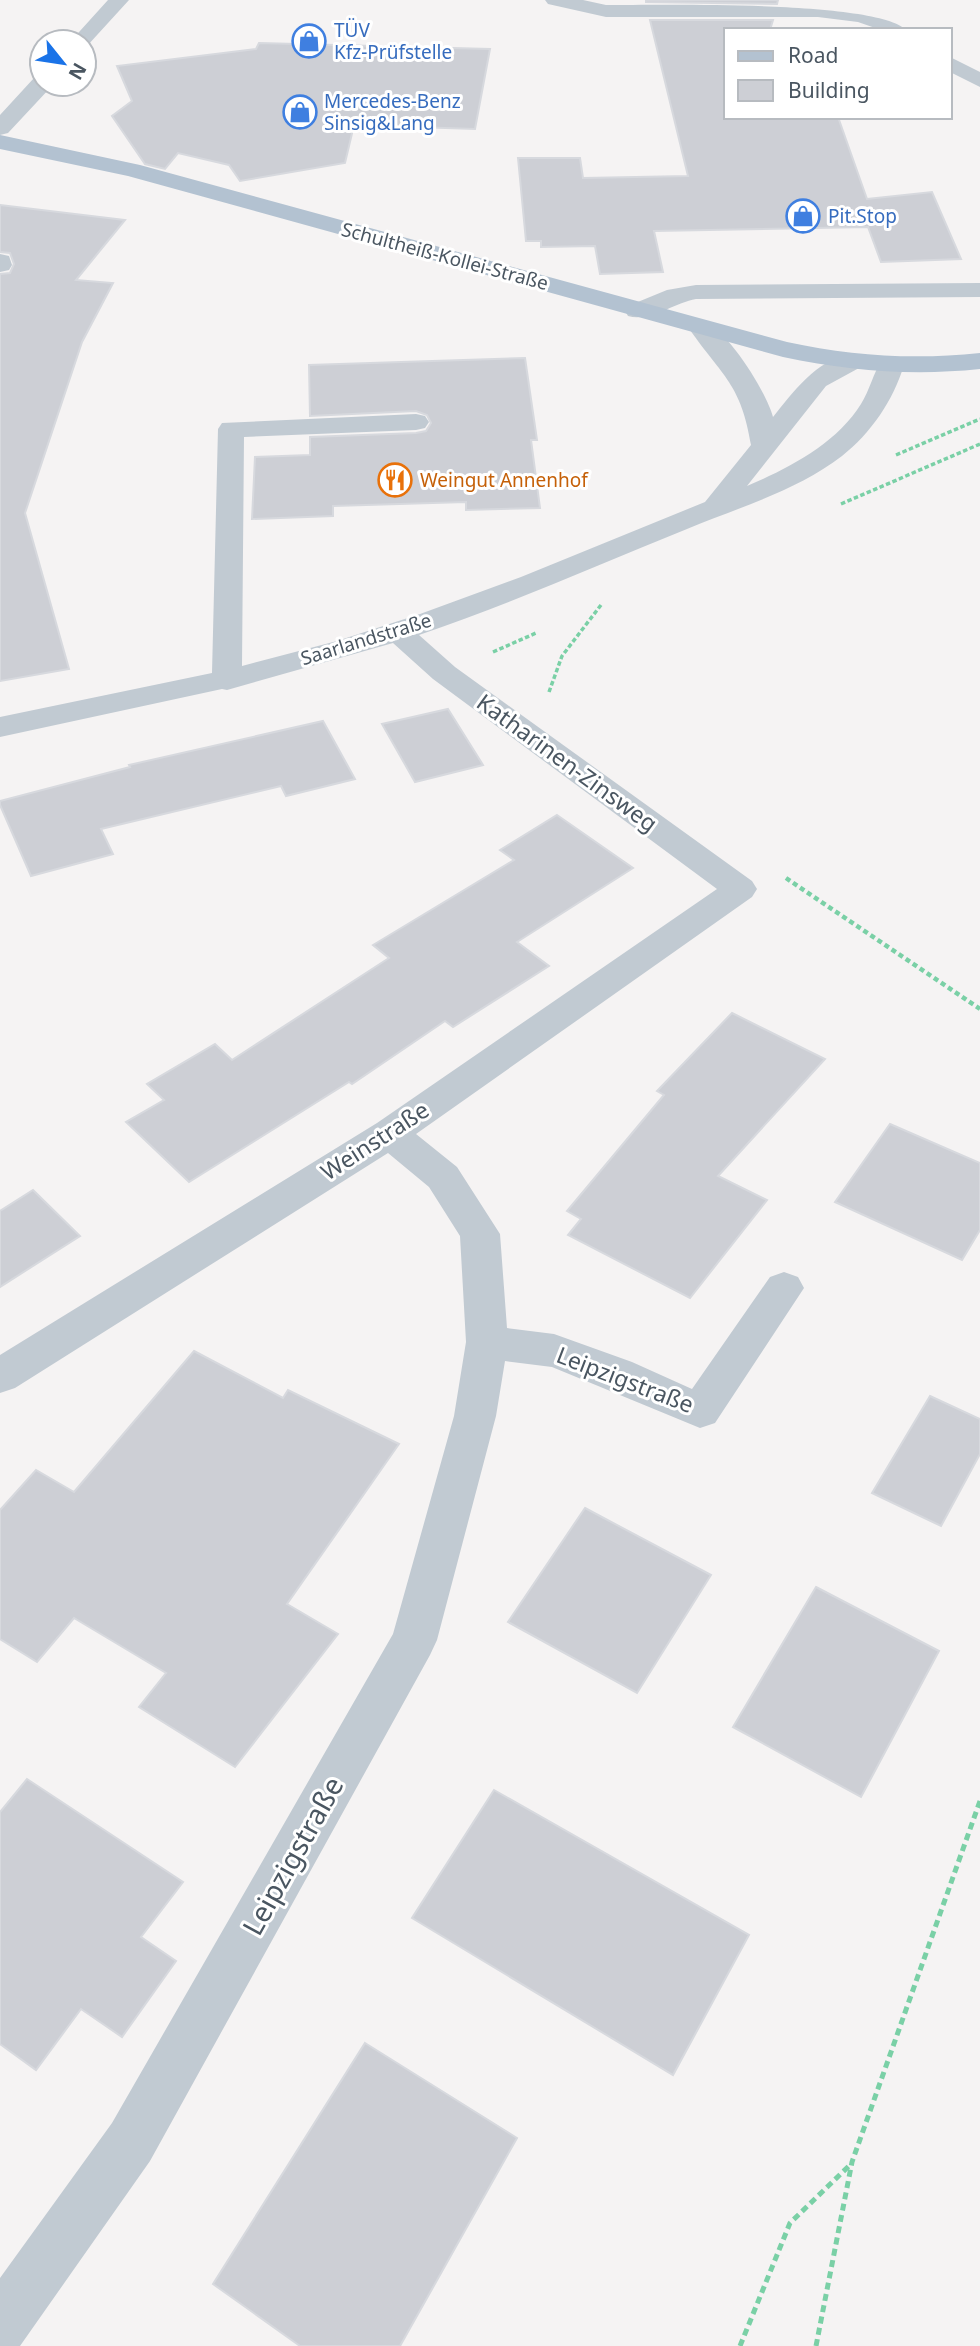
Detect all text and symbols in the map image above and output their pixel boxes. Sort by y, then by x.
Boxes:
place label: TÜV Kfz-Prüfstelle [334,17,452,65]
shop icon: TÜV Kfz-Prüfstelle [290,22,328,60]
north arrow [28,28,98,98]
legend [724,28,952,119]
text: Road [788,41,838,69]
text: N [63,58,93,85]
text: Building [788,76,870,104]
place label: Mercedes-Benz Sinsig&Lang [324,88,461,136]
shop icon: Mercedes-Benz Sinsig&Lang [281,93,319,131]
shop icon: Pit.Stop [784,197,822,235]
place label: Pit.Stop [828,203,897,229]
street label: Schultheiß-Kollei-Straße [339,216,551,296]
restaurant icon: Weingut Annenhof [376,461,414,499]
place label: Weingut Annenhof [420,467,589,493]
street label: Saarlandstraße [297,607,435,671]
street label: Katharinen-Zinsweg [471,686,664,839]
street label: Weinstraße [314,1093,435,1187]
street label: Leipzigstraße [552,1338,699,1420]
street label: Leipzigstraße [233,1769,351,1942]

